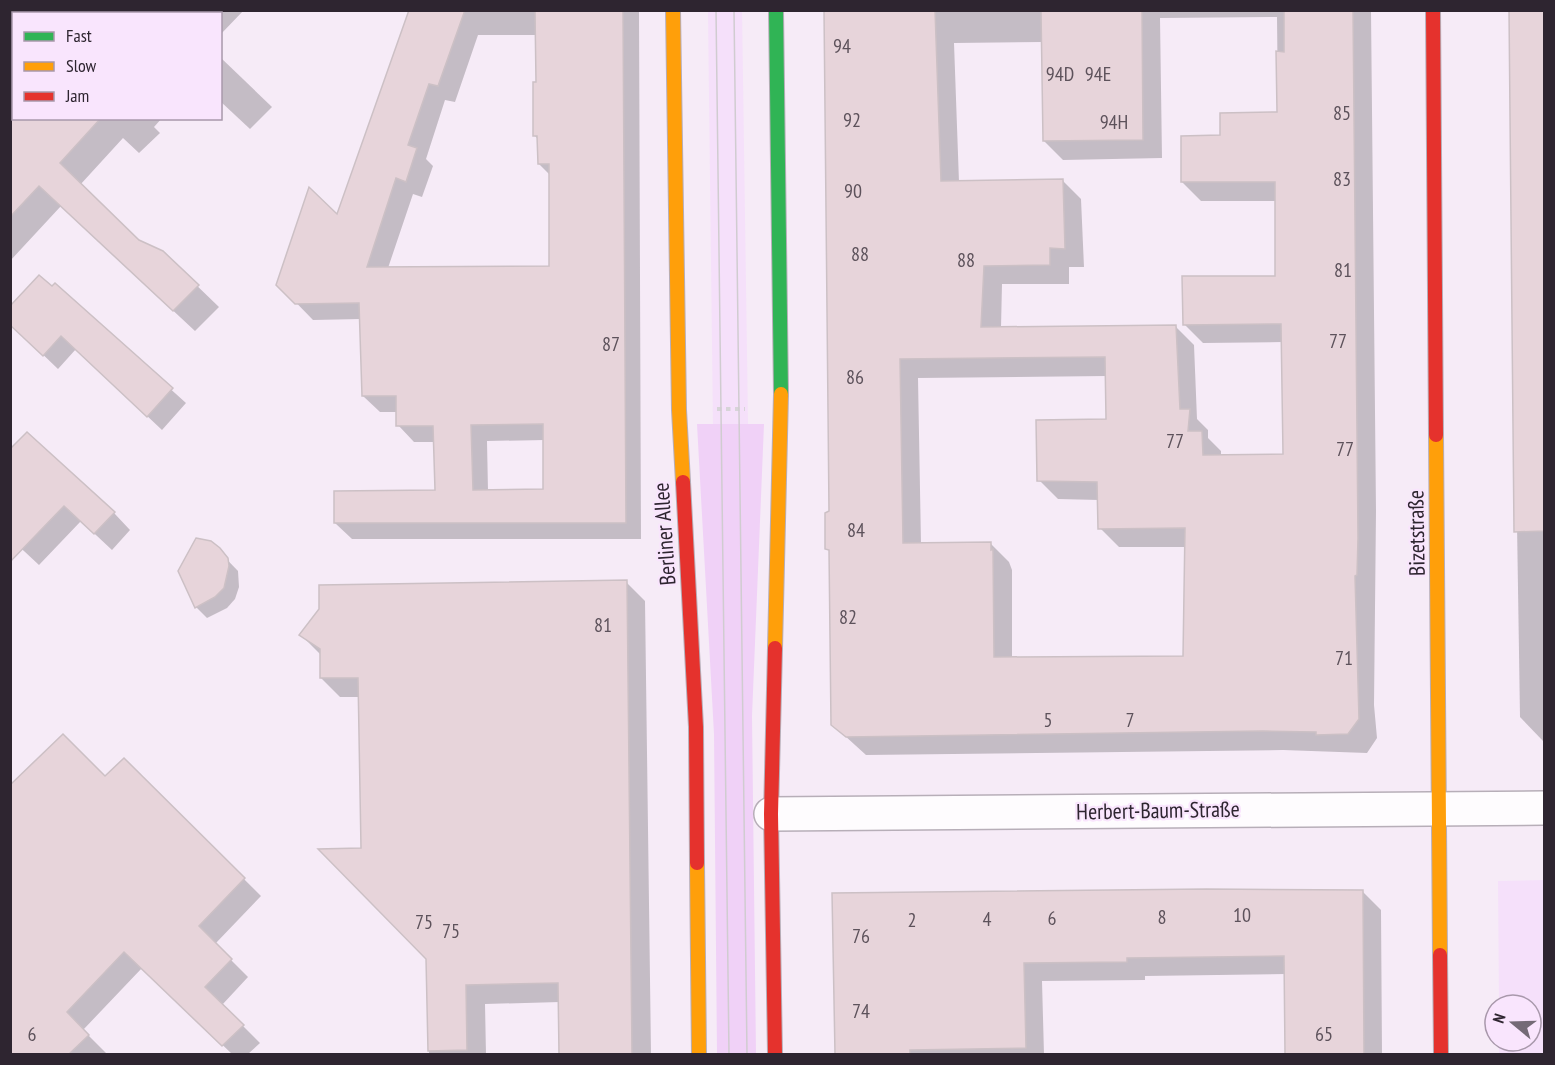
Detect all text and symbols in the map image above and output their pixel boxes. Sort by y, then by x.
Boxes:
legend [12,12,222,120]
text: Fast [66,24,92,47]
house number: 94 [833,33,851,59]
text: Slow [66,54,97,77]
house number: 94D [1046,61,1074,87]
house number: 94E [1085,61,1111,87]
text: Jam [65,84,89,107]
house number: 85 [1333,100,1351,126]
house number: 92 [843,107,861,133]
house number: 94H [1100,109,1128,135]
house number: 83 [1333,166,1351,192]
house number: 90 [844,178,862,204]
house number: 88 [851,241,869,267]
house number: 88 [957,247,975,273]
house number: 81 [1334,257,1352,283]
house number: 77 [1329,328,1347,354]
house number: 87 [602,331,620,357]
house number: 86 [846,364,864,390]
house number: 77 [1166,428,1184,454]
house number: 77 [1336,436,1354,462]
street label: Berliner Allee [646,482,682,586]
street label: Bizetstraße [1401,490,1431,576]
house number: 84 [847,517,865,543]
house number: 82 [839,604,857,630]
house number: 81 [594,612,612,638]
house number: 71 [1335,645,1353,671]
house number: 5 [1044,707,1053,733]
house number: 7 [1126,707,1135,733]
street label: Herbert-Baum-Straße [1076,795,1240,825]
house number: 10 [1233,902,1251,928]
house number: 8 [1158,904,1167,930]
house number: 6 [1048,905,1057,931]
house number: 4 [983,906,992,932]
house number: 2 [908,907,917,933]
house number: 75 [415,909,433,935]
house number: 75 [442,918,460,944]
house number: 76 [852,923,870,949]
north arrow [1483,993,1543,1053]
house number: 74 [852,998,870,1024]
text: N [1488,1011,1510,1025]
house number: 6 [28,1021,37,1047]
house number: 65 [1315,1021,1333,1047]

